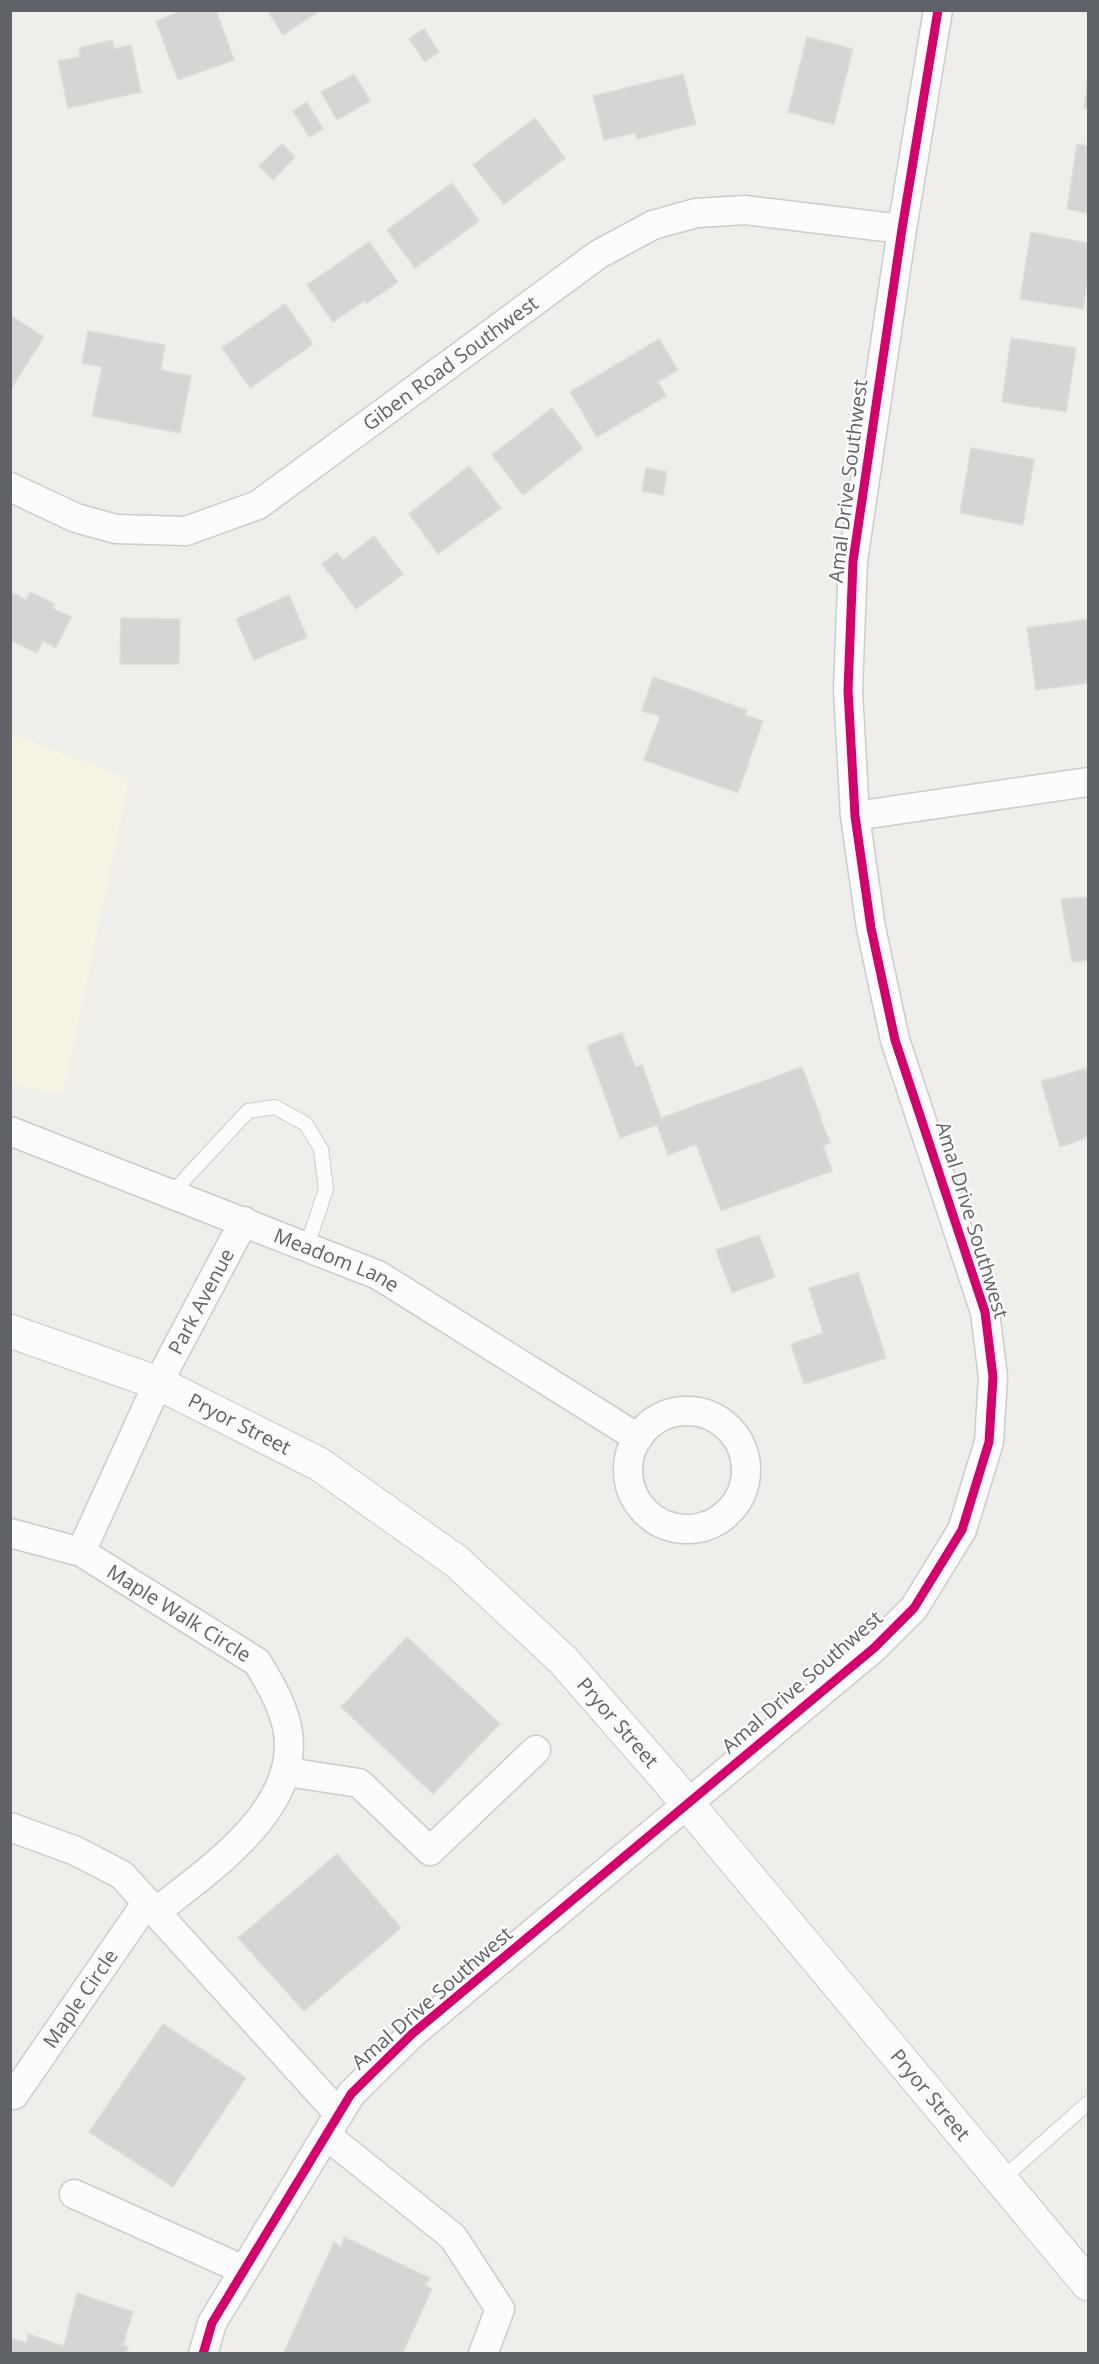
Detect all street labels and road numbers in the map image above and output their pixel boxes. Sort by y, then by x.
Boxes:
street label: Giben Road Southwest [357,289,543,436]
street label: Amal Drive Southwest [822,378,873,584]
street label: Amal Drive Southwest [930,1118,1015,1322]
street label: Meadom Lane [270,1222,405,1298]
street label: Park Avenue [162,1243,240,1359]
street label: Pryor Street [184,1386,296,1461]
street label: Maple Walk Circle [102,1558,256,1668]
street label: Amal Drive Southwest [716,1604,888,1759]
street label: Pryor Street [571,1671,665,1773]
street label: Amal Drive Southwest [346,1920,518,2075]
street label: Maple Circle [36,1944,124,2053]
street label: Pryor Street [885,2043,977,2146]

